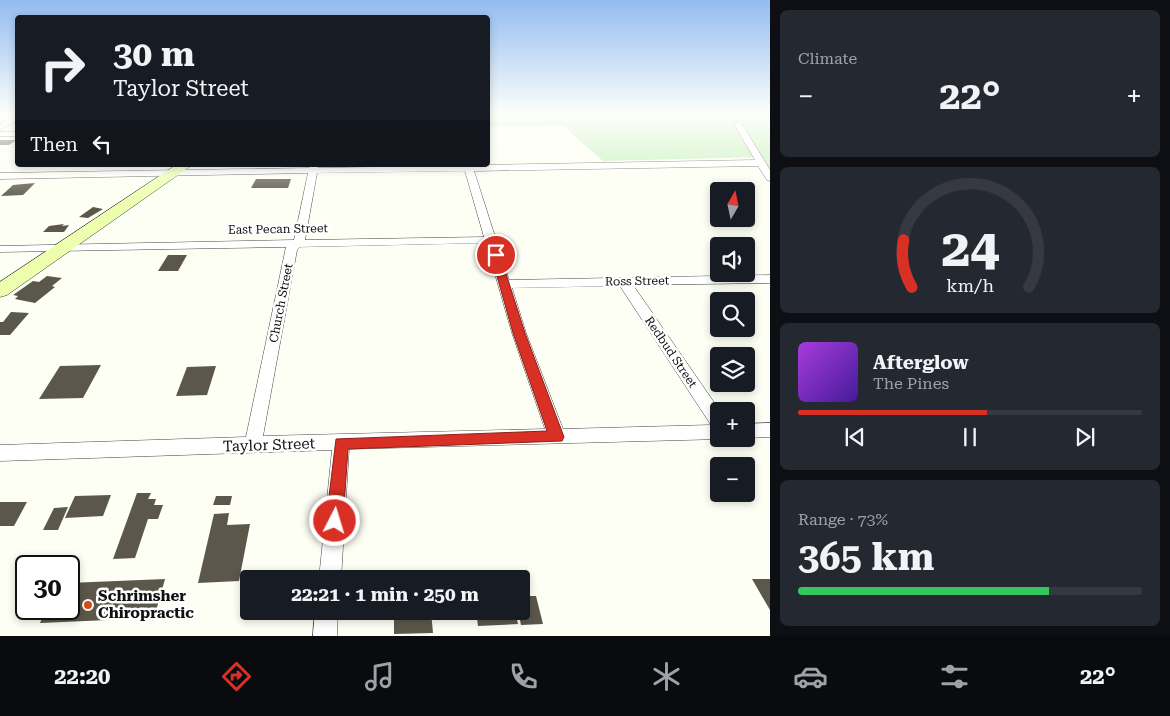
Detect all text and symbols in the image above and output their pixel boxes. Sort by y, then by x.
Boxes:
text: 30 m [113,34,195,75]
icon: right [30,35,95,100]
text: Climate [798,49,857,68]
text: 22° [939,74,1001,118]
text: Taylor Street [113,76,249,101]
text: − [798,80,814,113]
text: + [1126,80,1142,113]
icon: left [88,130,116,158]
text: Then [30,133,78,156]
north arrow [710,182,755,228]
map controls [710,182,755,502]
text: 24 [941,218,999,279]
street label: East Pecan Street [228,221,329,237]
pin [475,234,517,276]
button: sound [710,237,755,282]
icon: arrive [482,241,510,269]
street label: Church Street [266,262,296,344]
street label: Ross Street [605,273,670,289]
text: km/h [946,275,994,296]
button: search [710,292,755,337]
street label: Redbud Street [642,314,700,391]
button: layers [710,347,755,392]
text: Afterglow [873,351,969,374]
text: The Pines [873,374,949,393]
button: + [710,402,755,447]
icon: previous [841,423,869,451]
icon: pause [956,423,984,451]
icon: next [1071,423,1099,451]
street label: Taylor Street [222,434,316,456]
button: − [710,457,755,502]
position arrow [308,494,360,546]
text: Range · 73% [798,510,888,529]
text: 365 km [798,535,934,579]
speed limit sign: 30 [15,555,80,620]
text: 22:21 · 1 min · 250 m [291,583,479,606]
place label: Schrimsher Chiropractic [98,587,194,622]
marker: Schrimsher Chiropractic [82,599,94,611]
icon: directions [219,659,254,694]
icon: music [362,659,397,694]
icon: phone [506,659,541,694]
icon: climate [649,659,684,694]
icon: car [793,659,828,694]
icon: filters [937,659,972,694]
text: 22:20 [54,664,110,689]
text: 22° [1080,664,1116,689]

